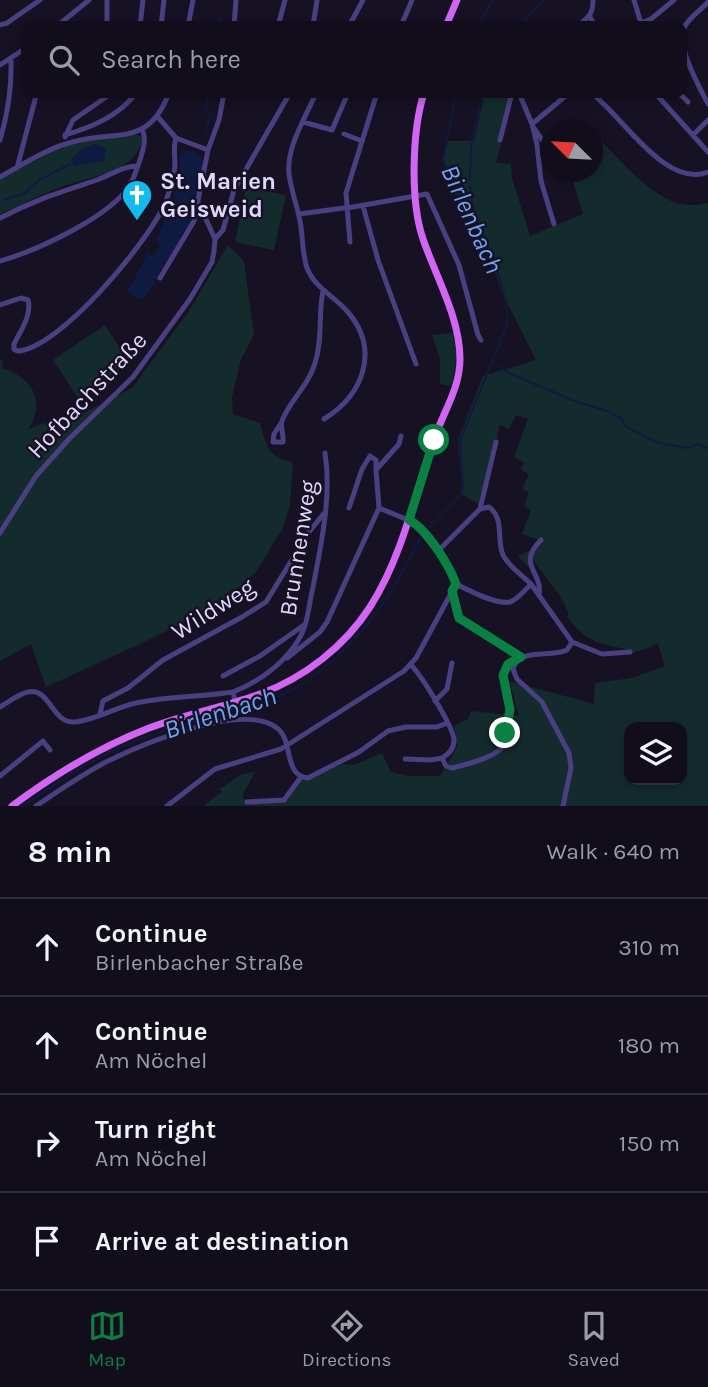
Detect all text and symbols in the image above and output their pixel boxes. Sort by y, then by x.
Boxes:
search box [21,21,687,98]
icon: search [45,41,83,79]
text: Search here [101,44,241,75]
north arrow [540,119,603,182]
water label: Birlenbach [434,160,510,278]
place label: St. Marien Geisweid [160,167,276,223]
church icon: St. Marien Geisweid [120,178,154,222]
street label: Hofbachstraße [21,326,153,464]
route start [418,424,449,455]
street label: Brunnenweg [273,478,323,618]
street label: Wildweg [166,572,260,645]
water label: Birlenbach [160,680,280,746]
route end [489,717,520,748]
map controls [624,722,687,785]
button: layers [624,722,687,785]
text: 8 min [28,834,112,870]
text: Walk · 640 m [546,838,680,865]
text: Continue [95,918,207,949]
icon: ahead [28,928,66,966]
text: 310 m [618,934,680,961]
text: Birlenbacher Straße [95,949,304,976]
text: Continue [95,1016,207,1047]
icon: ahead [28,1026,66,1064]
text: 180 m [618,1032,680,1059]
text: Am Nöchel [95,1047,208,1074]
text: Turn right [95,1114,216,1145]
icon: right [28,1124,66,1162]
text: 150 m [619,1130,680,1157]
text: Am Nöchel [95,1145,208,1172]
icon: arrive [28,1222,66,1260]
text: Arrive at destination [95,1226,349,1257]
tab: Map [88,1307,126,1371]
tab: Directions [302,1307,391,1371]
tab: Saved [567,1307,620,1371]

